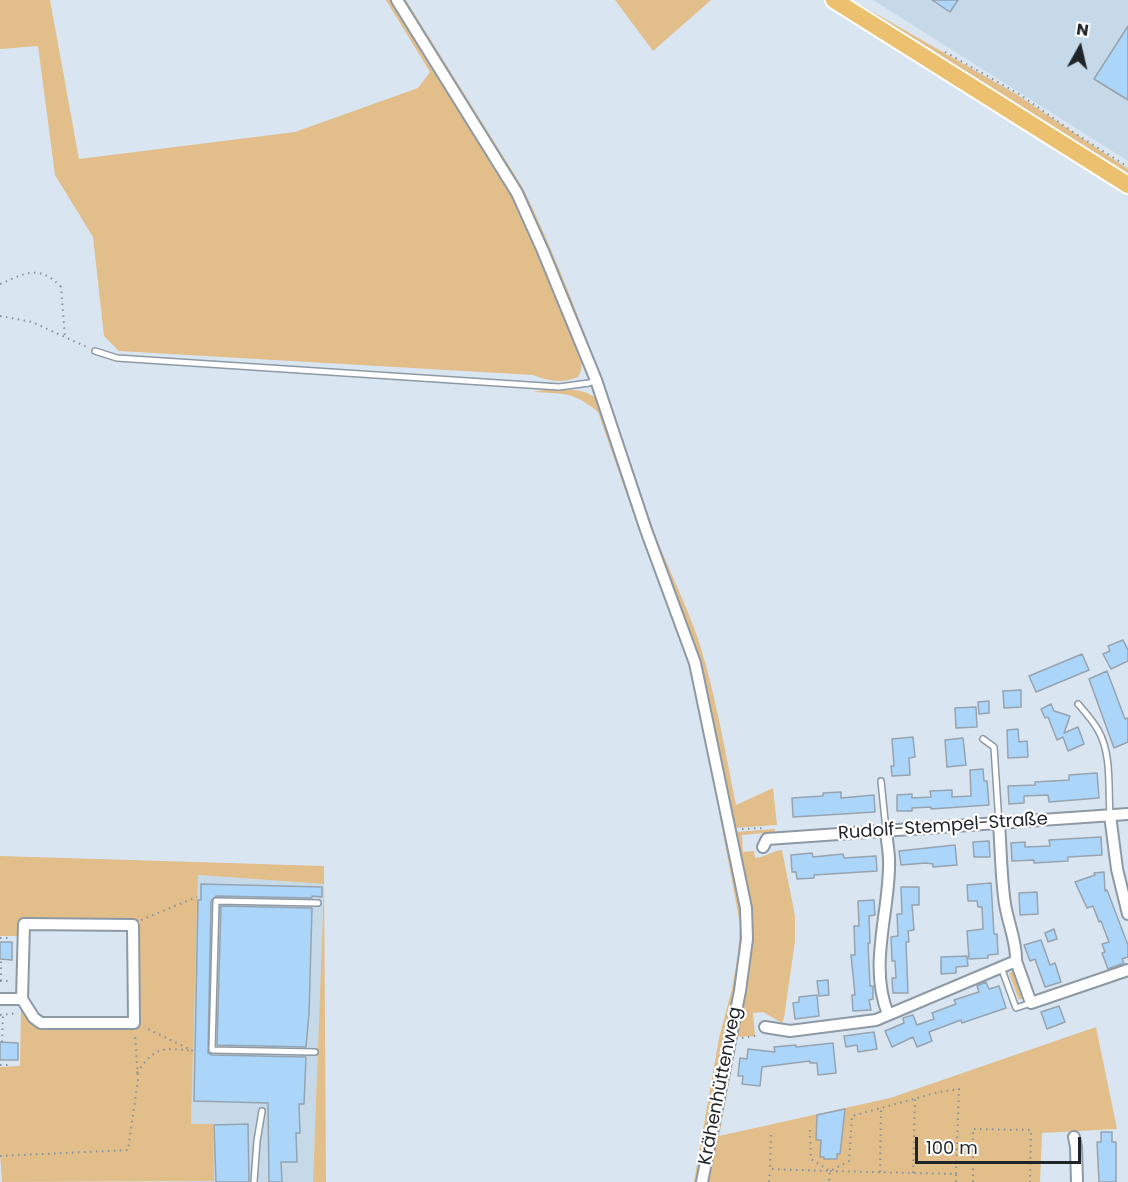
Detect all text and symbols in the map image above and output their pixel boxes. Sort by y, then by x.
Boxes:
text: N [1075,17,1090,42]
north arrow [1050,18,1110,78]
street label: Rudolf-Stempel-Straße [837,809,1049,845]
street label: Krähenhüttenweg [695,1005,747,1167]
scale bar [918,1125,1084,1163]
text: 100 m [926,1135,978,1160]

